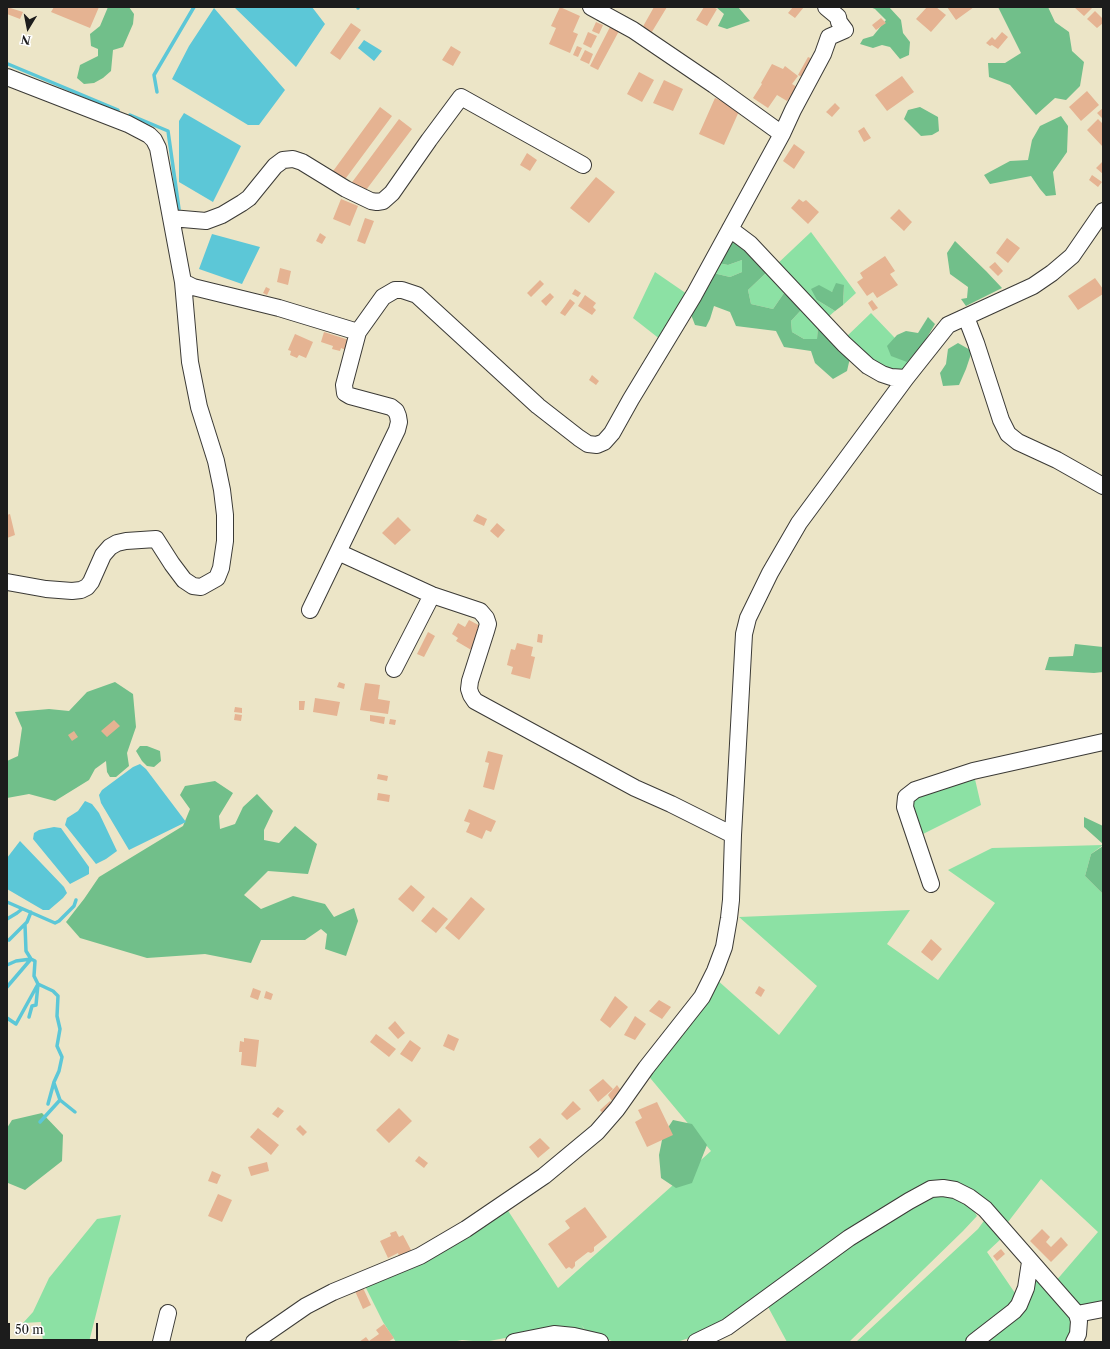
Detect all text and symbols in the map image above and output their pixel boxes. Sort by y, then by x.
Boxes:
north arrow [8,8,48,48]
text: N [20,32,32,48]
scale bar [10,1315,100,1341]
text: 50 m [15,1322,44,1337]

